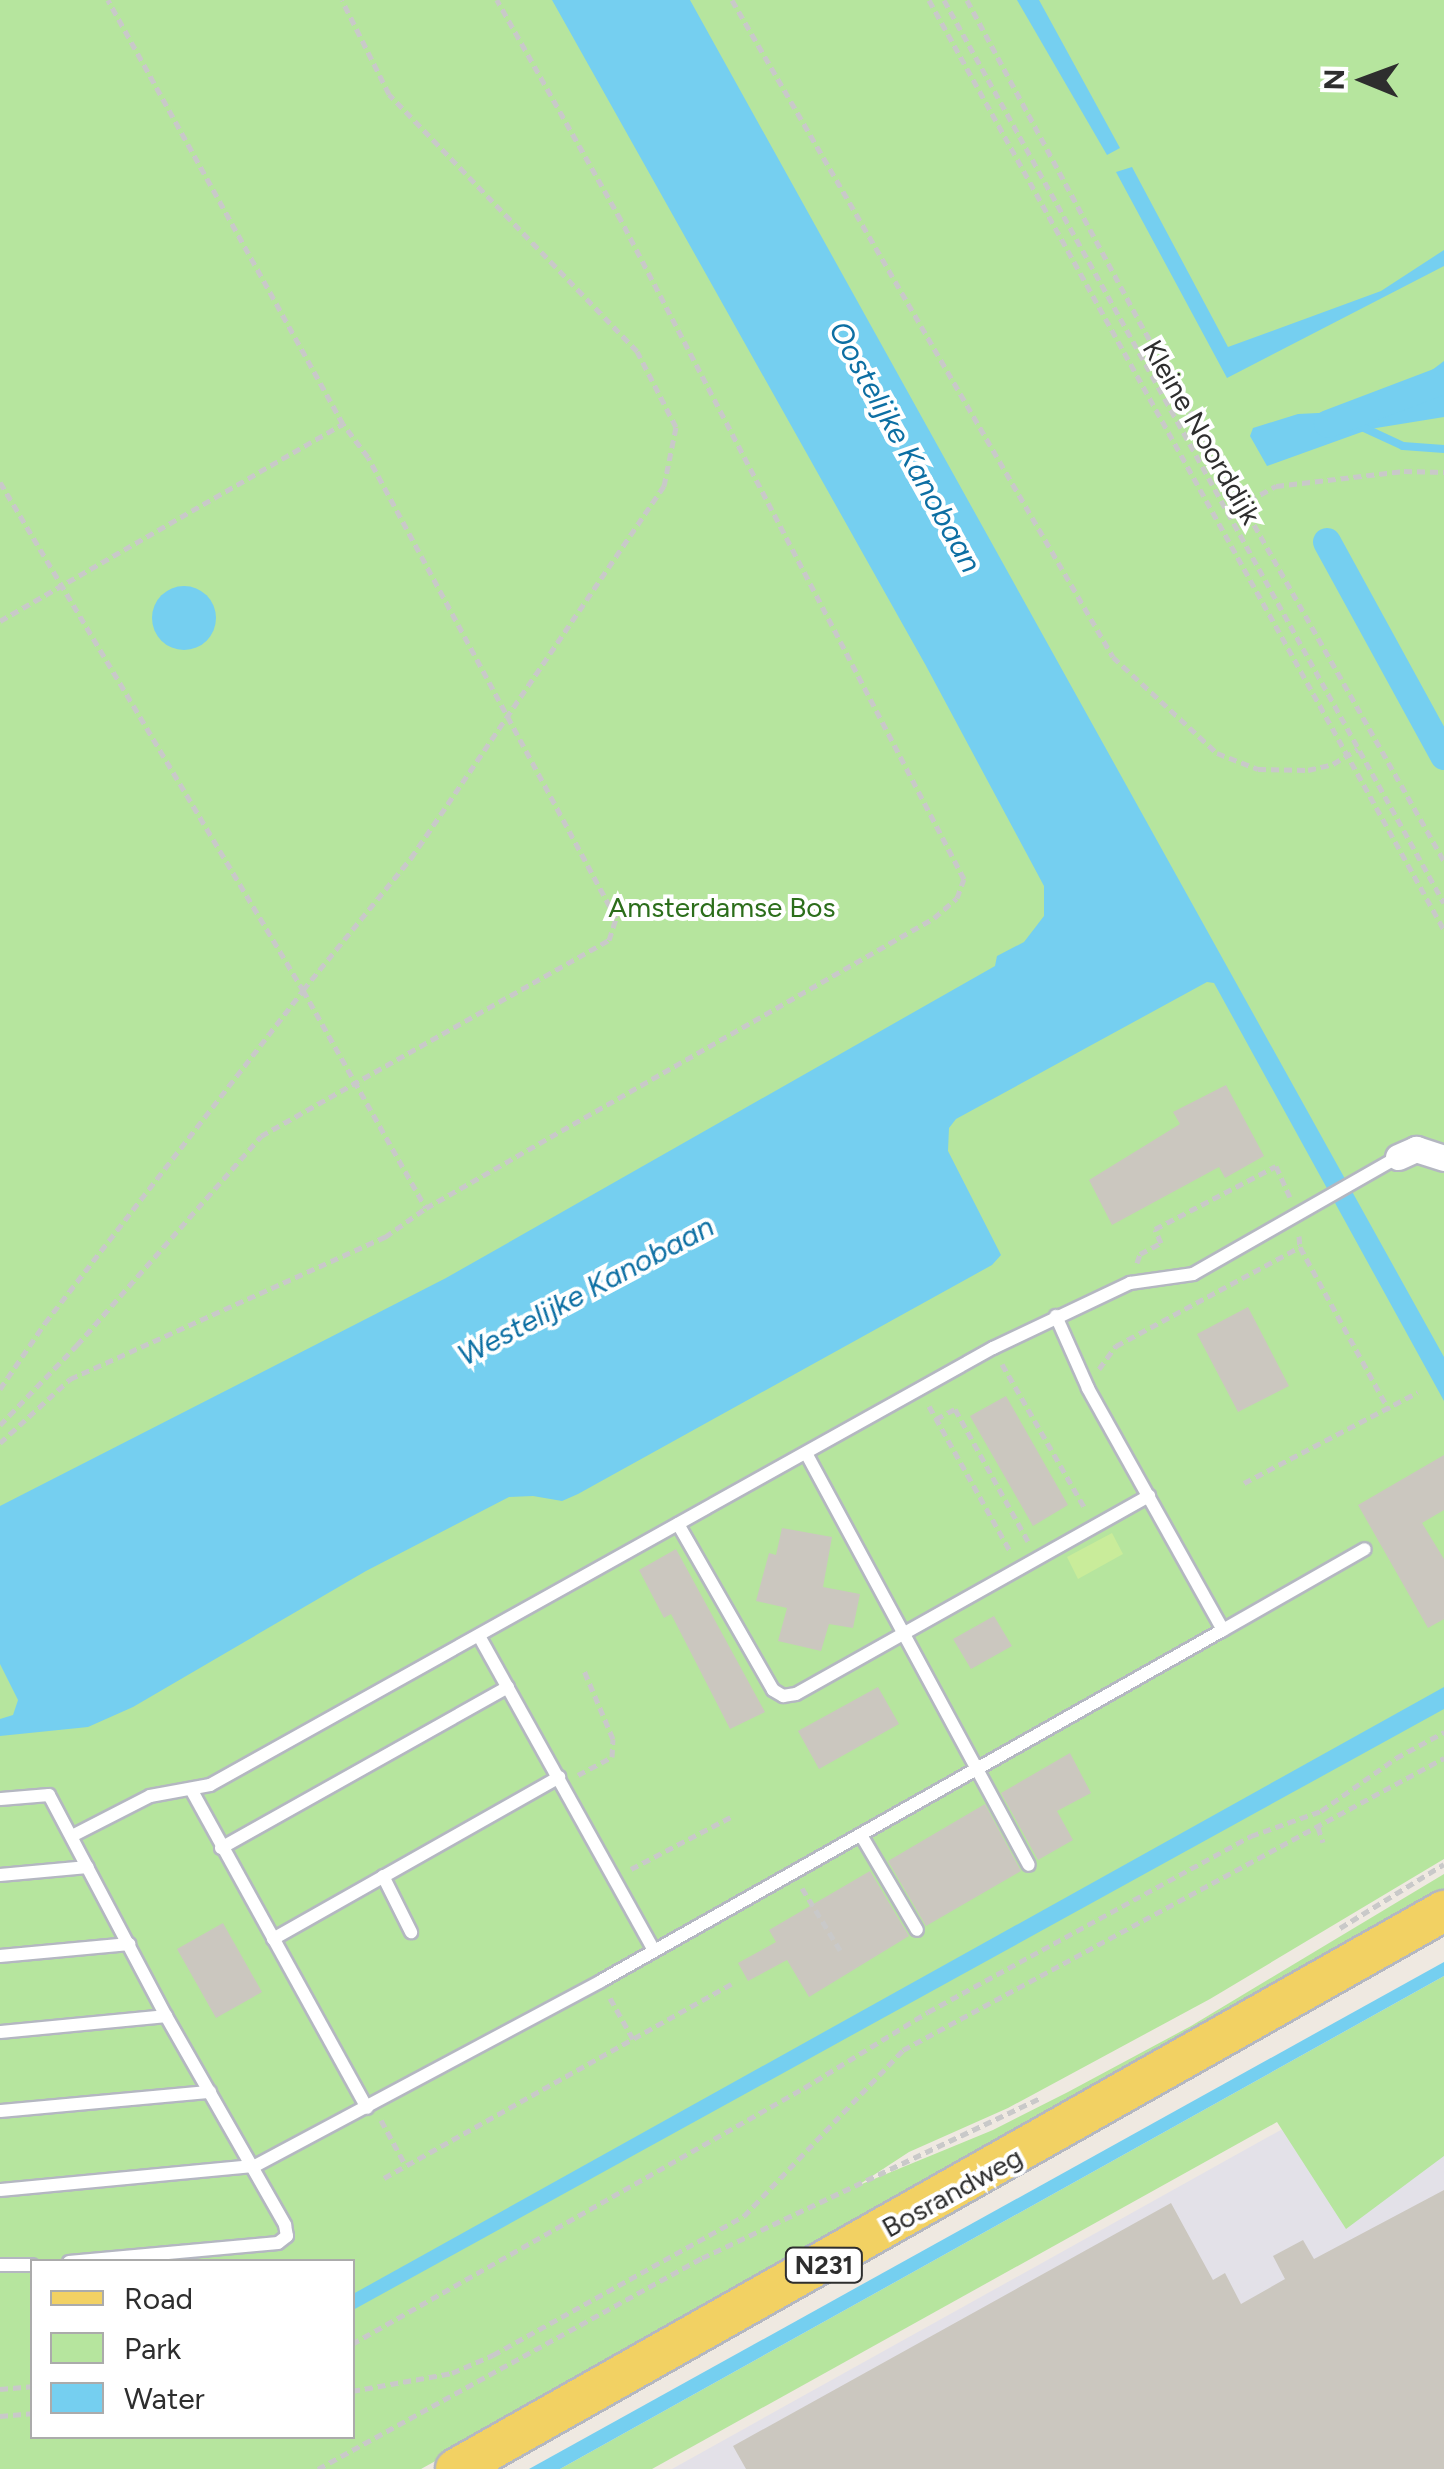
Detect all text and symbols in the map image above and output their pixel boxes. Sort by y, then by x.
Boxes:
north arrow [1314,30,1414,130]
text: N [1317,68,1351,91]
water label: Oostelijke Kanobaan [821,315,989,579]
street label: Kleine Noorddijk [1136,334,1268,530]
park label: Amsterdamse Bos [608,890,836,924]
water label: Westelijke Kanobaan [452,1208,720,1374]
street label: Bosrandweg [876,2140,1028,2244]
road number: N231 [784,2245,864,2285]
legend [30,2259,355,2439]
text: Road [124,2280,193,2317]
text: Park [124,2330,181,2367]
text: Water [124,2380,205,2417]

